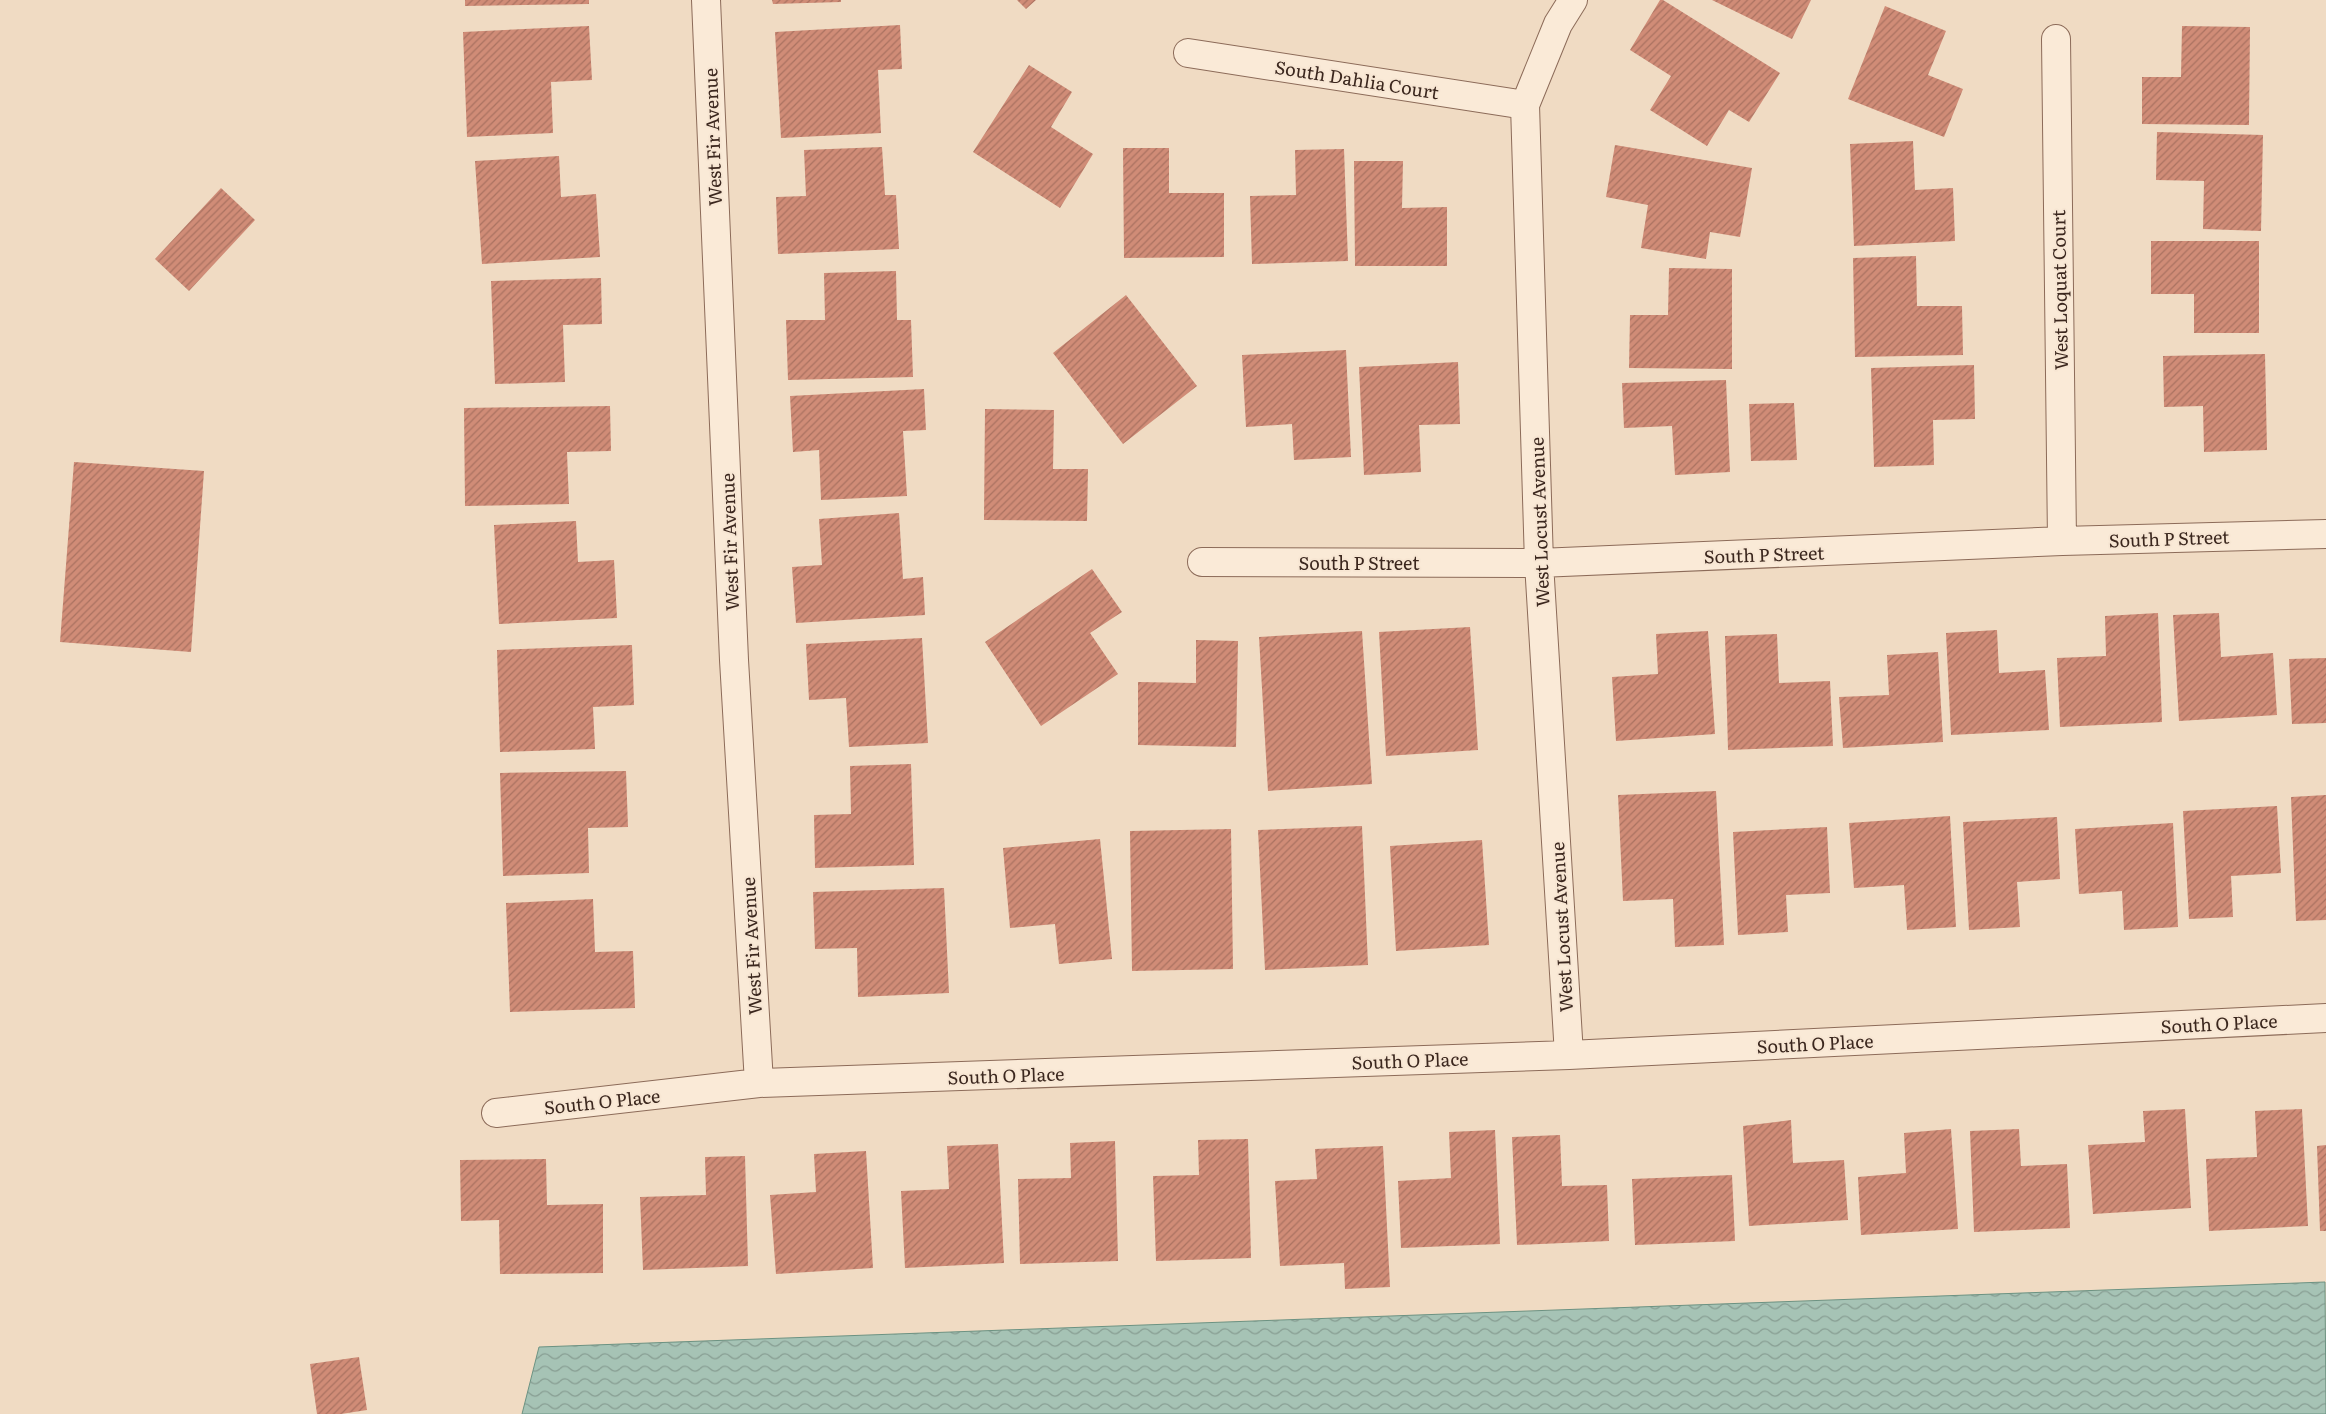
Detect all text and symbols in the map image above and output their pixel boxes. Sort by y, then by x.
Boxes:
street label: South Dahlia Court [1273,53,1442,105]
street label: West Fir Avenue [696,67,728,207]
street label: West Loquat Court [2044,209,2074,370]
street label: West Locust Avenue [1523,436,1555,608]
street label: West Fir Avenue [713,472,745,612]
street label: South P Street [2108,522,2231,554]
street label: South P Street [1703,538,1826,570]
street label: South P Street [1299,549,1420,576]
street label: West Locust Avenue [1543,841,1579,1013]
street label: West Fir Avenue [734,876,768,1016]
street label: South O Place [2160,1006,2278,1040]
street label: South O Place [1756,1026,1874,1060]
street label: South O Place [1351,1044,1469,1076]
street label: South O Place [947,1059,1065,1091]
street label: South O Place [542,1081,662,1121]

